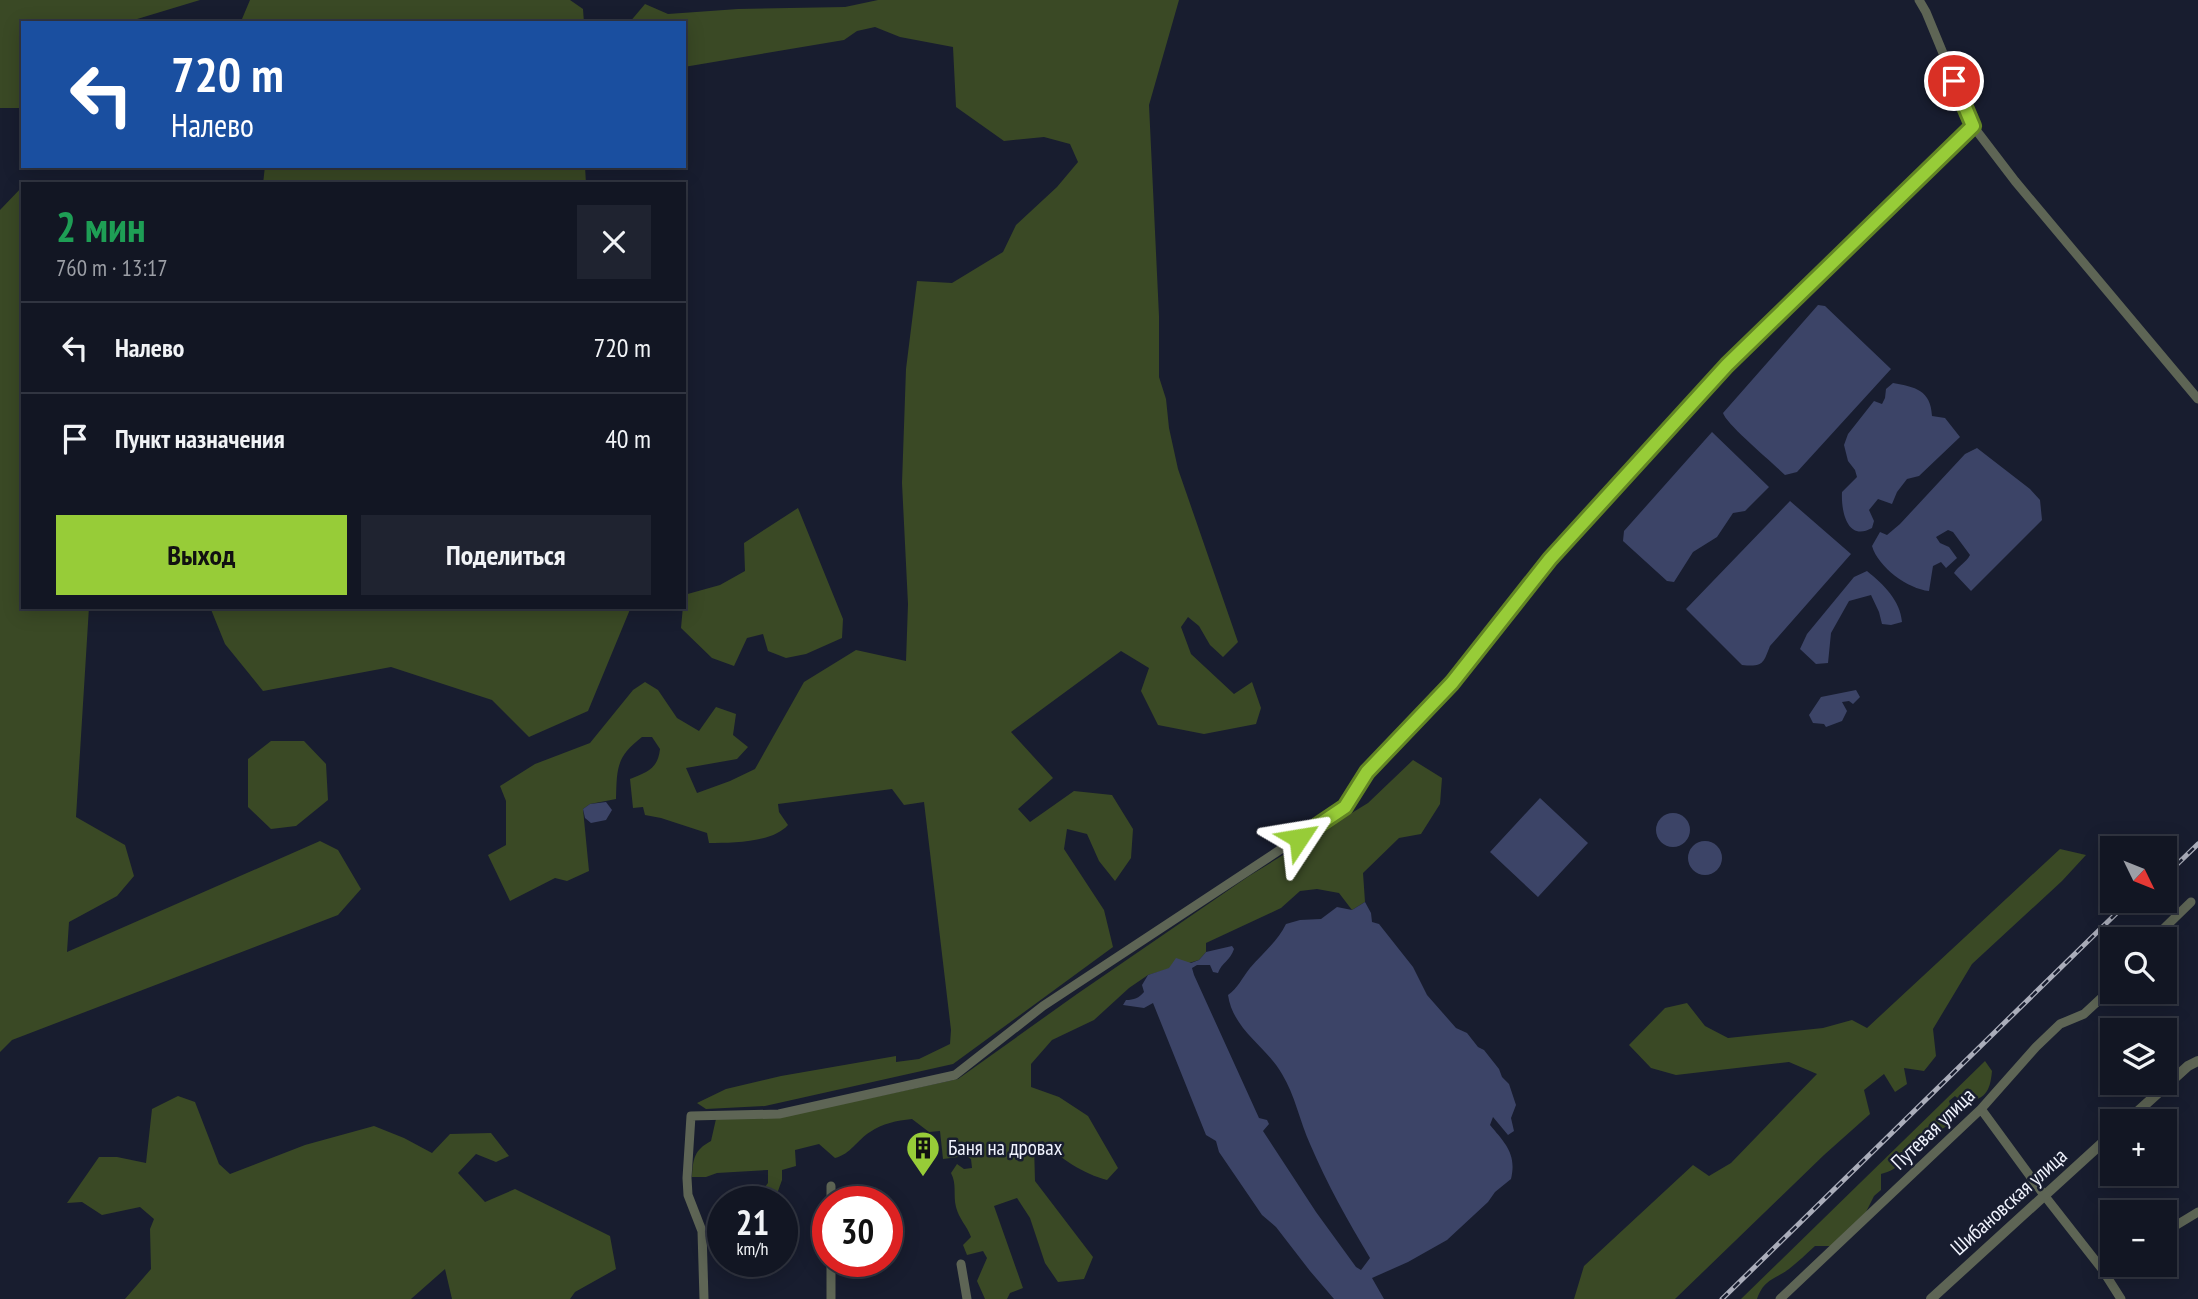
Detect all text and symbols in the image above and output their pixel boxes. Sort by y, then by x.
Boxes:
text: 720 m [171,42,284,106]
icon: left [56,49,147,140]
pin [1924,51,1984,111]
icon: arrive [1935,62,1973,100]
text: Налево [171,104,254,146]
text: 2 мин [56,199,146,254]
button: close [577,205,651,279]
text: 760 m · 13:17 [56,253,168,282]
icon: left [56,329,94,367]
text: Налево [115,331,184,364]
text: 720 m [593,331,651,364]
icon: arrive [56,420,94,458]
text: Пункт назначения [115,422,285,455]
text: 40 m [605,422,651,455]
button: Выход [56,515,347,595]
button: Поделиться [361,515,651,595]
position arrow [1262,801,1336,875]
north arrow [2100,836,2177,914]
map controls [2100,836,2177,1277]
button: search [2100,927,2177,1004]
button: layers [2100,1018,2177,1095]
street label: Путевая улица [1885,1082,1980,1175]
button: + [2100,1109,2177,1186]
building icon: Баня на дровах [904,1129,942,1178]
place label: Баня на дровах [948,1134,1063,1161]
street label: Шибановская улица [1945,1142,2073,1261]
speed limit sign: 30 [812,1186,903,1277]
text: 21 [736,1199,769,1245]
button: − [2100,1200,2177,1277]
text: km/h [737,1237,768,1260]

